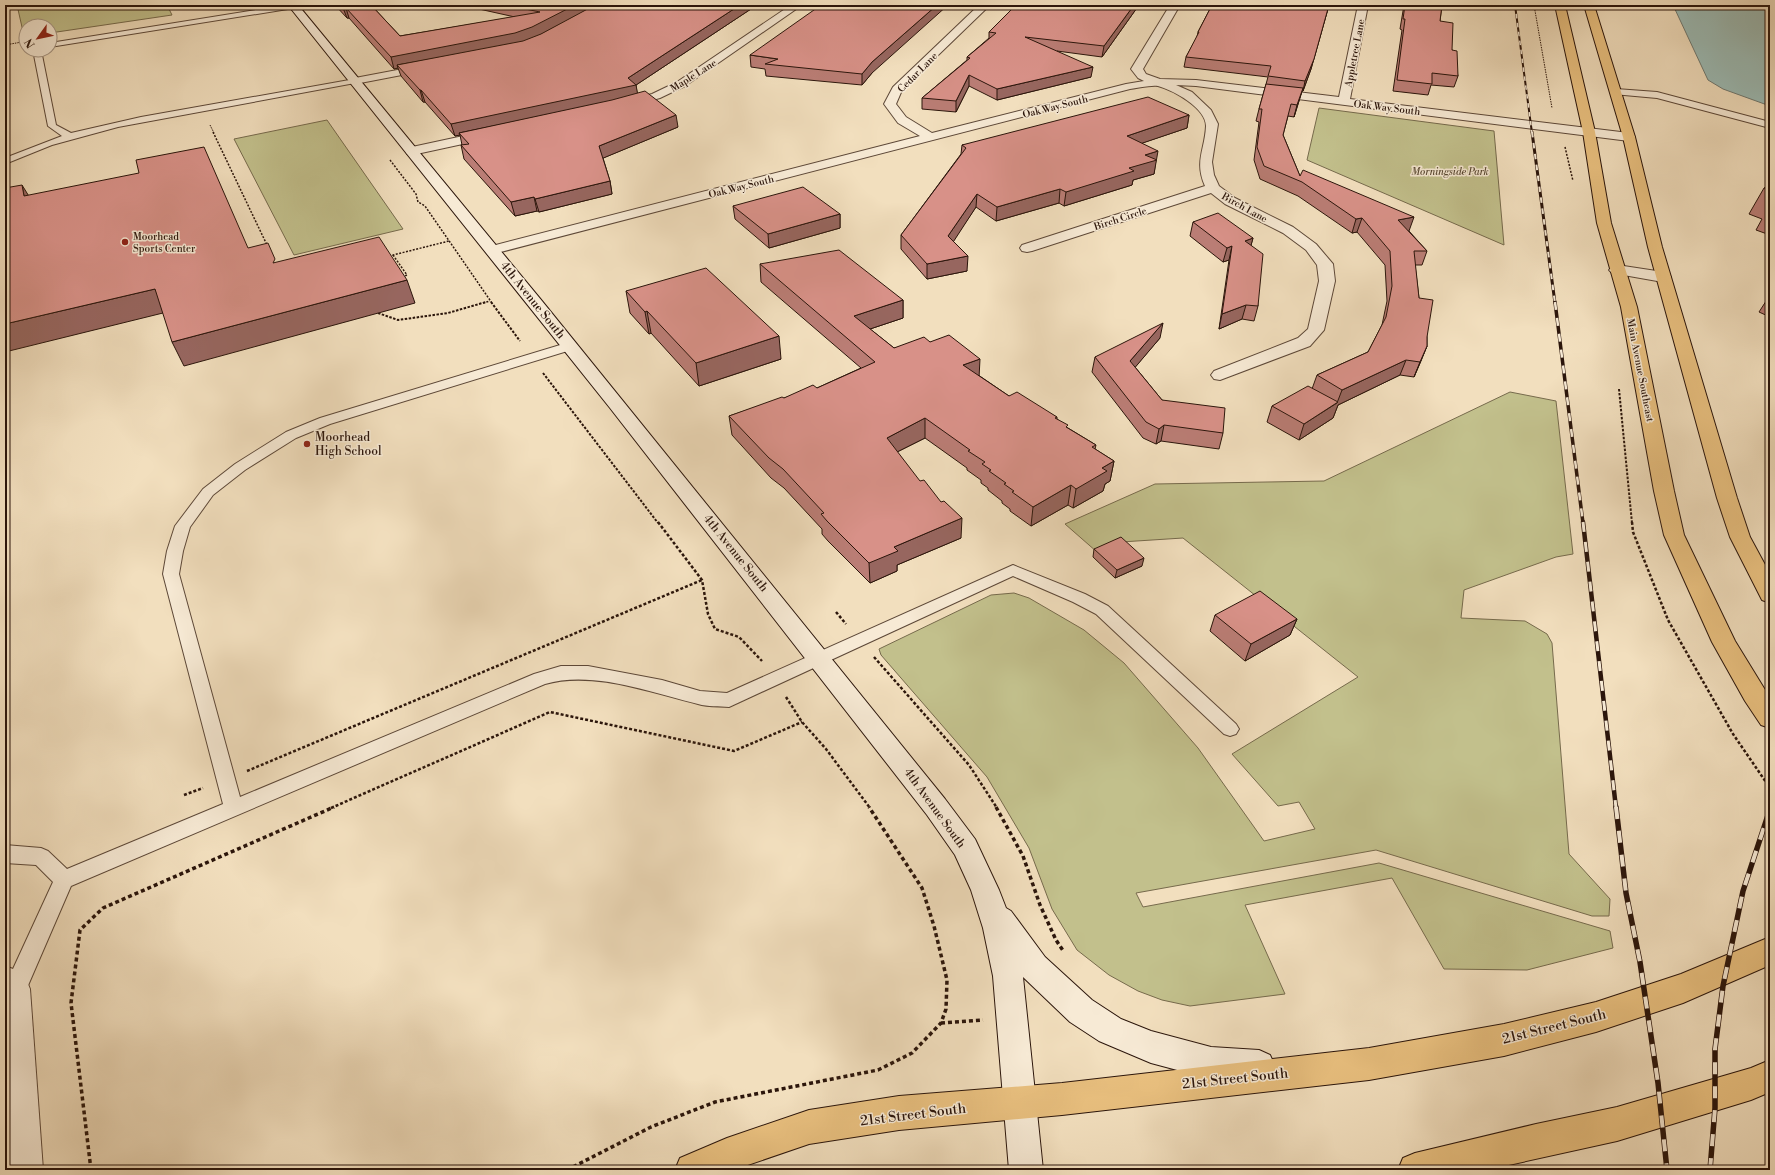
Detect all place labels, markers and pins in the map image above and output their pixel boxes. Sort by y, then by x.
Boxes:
place label: Moorhead Sports Center [133,231,196,255]
marker: Moorhead Sports Center [120,237,130,247]
place label: Moorhead High School [315,430,382,459]
marker: Moorhead High School [302,439,312,449]

